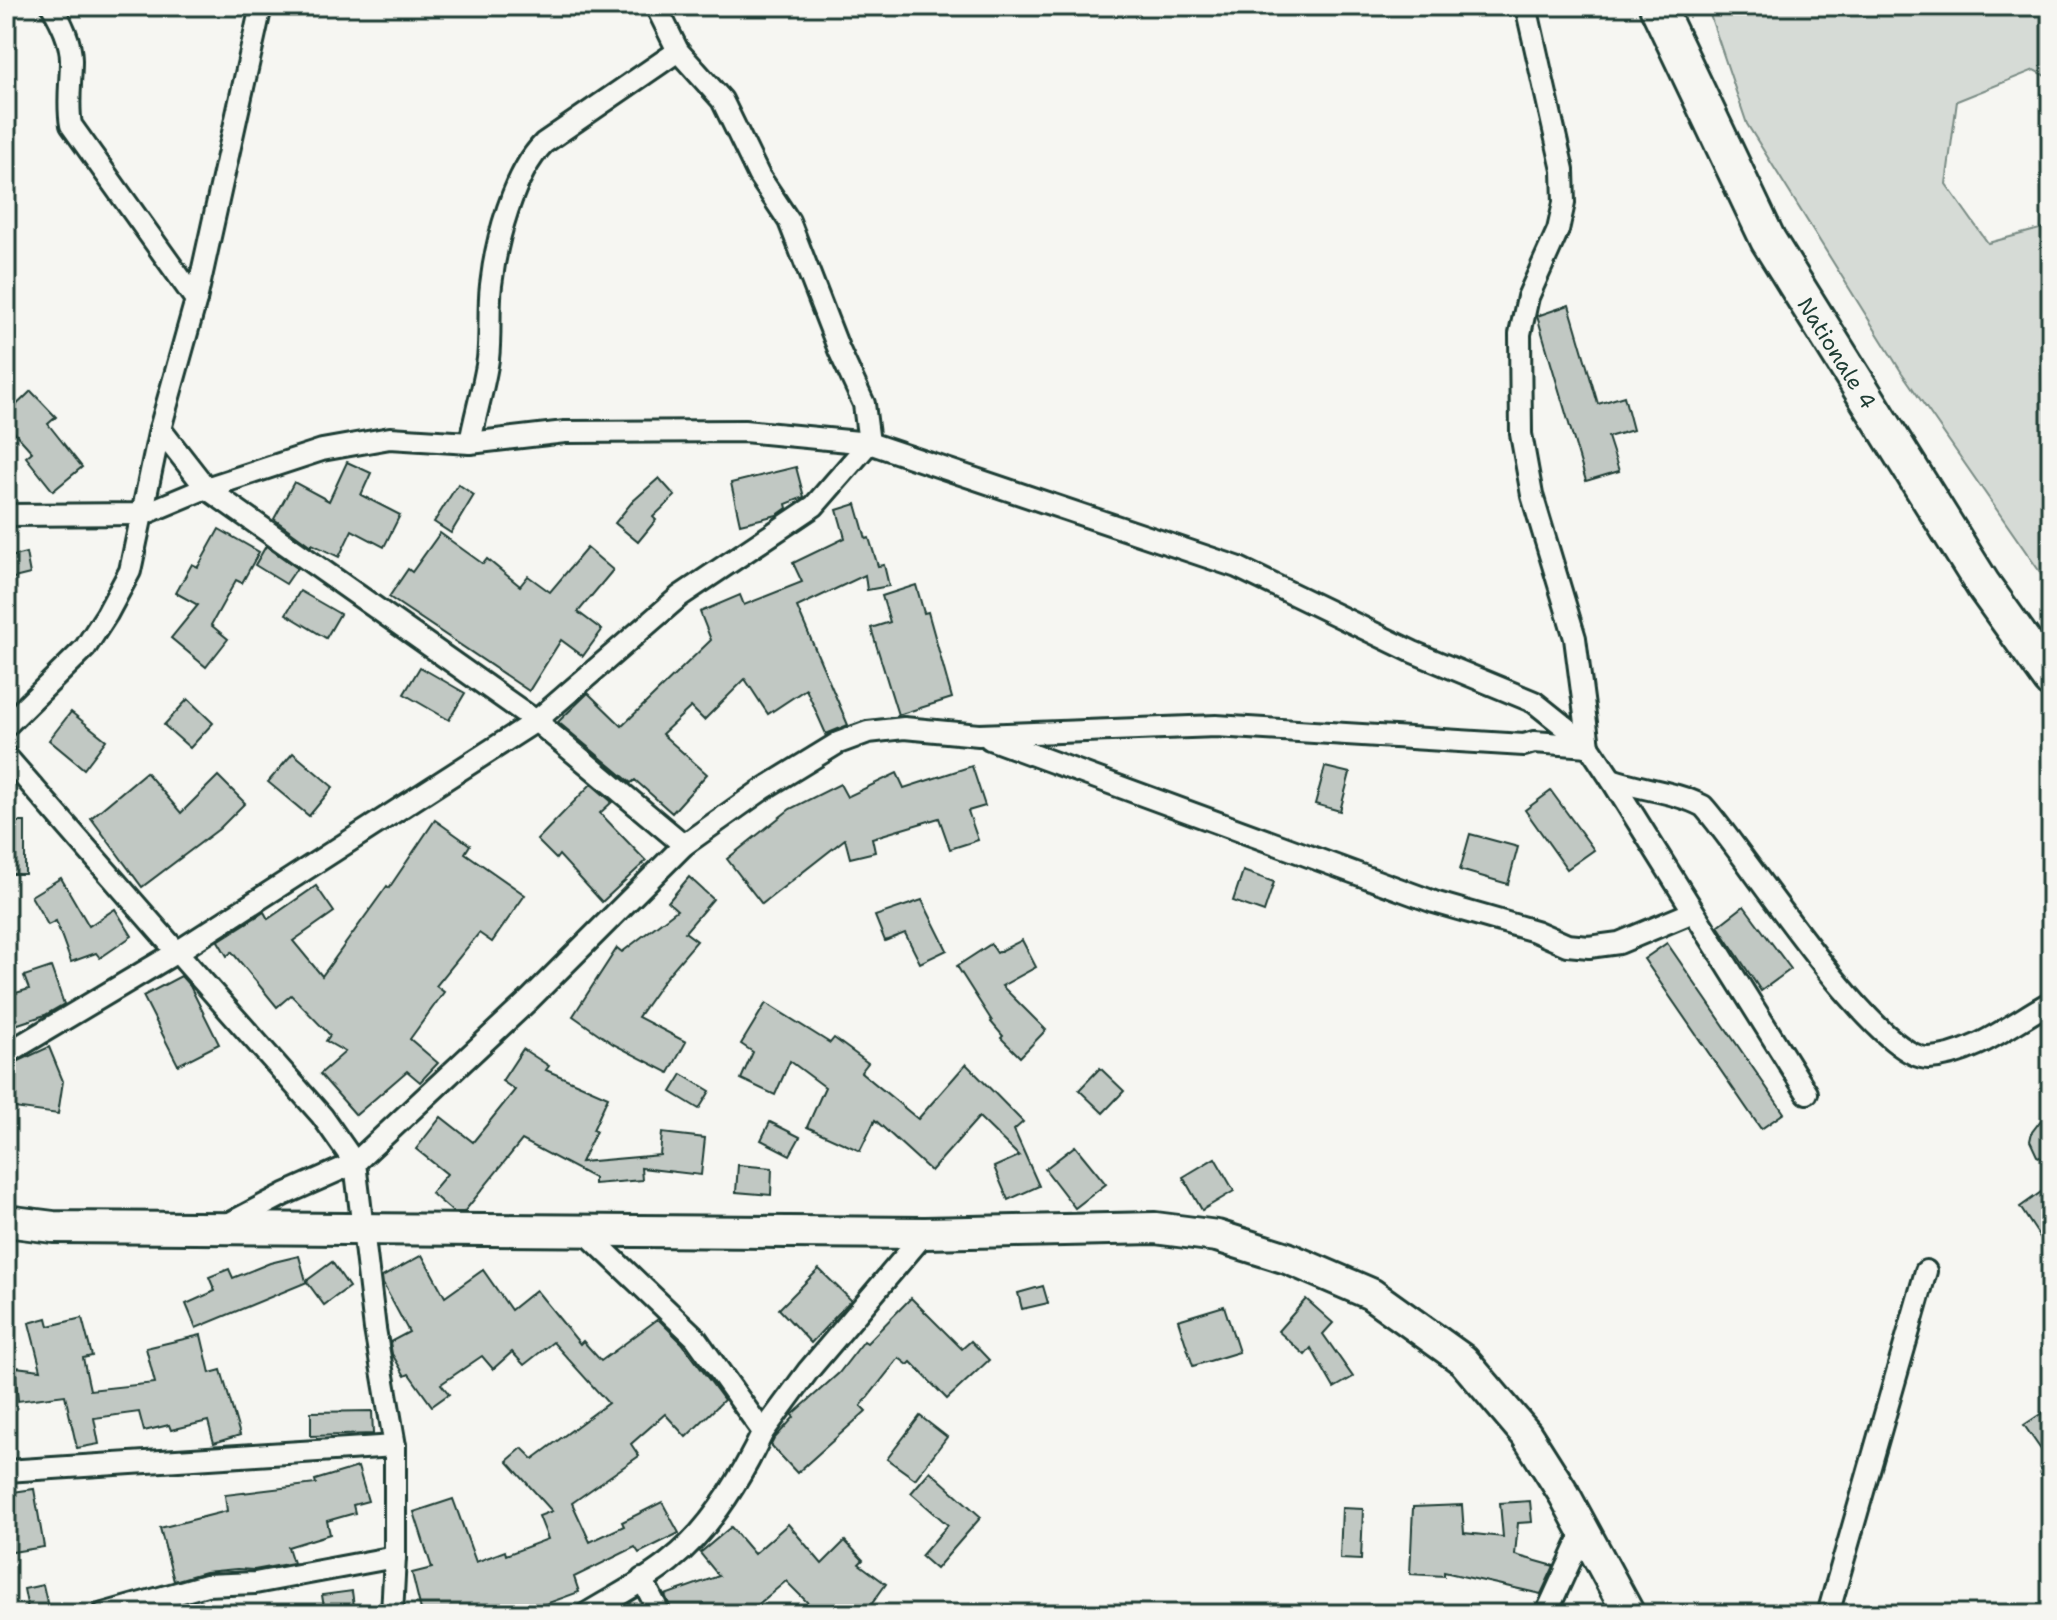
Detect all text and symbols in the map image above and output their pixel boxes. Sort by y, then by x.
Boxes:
street label: Nationale 4 [1791,292,1883,415]

